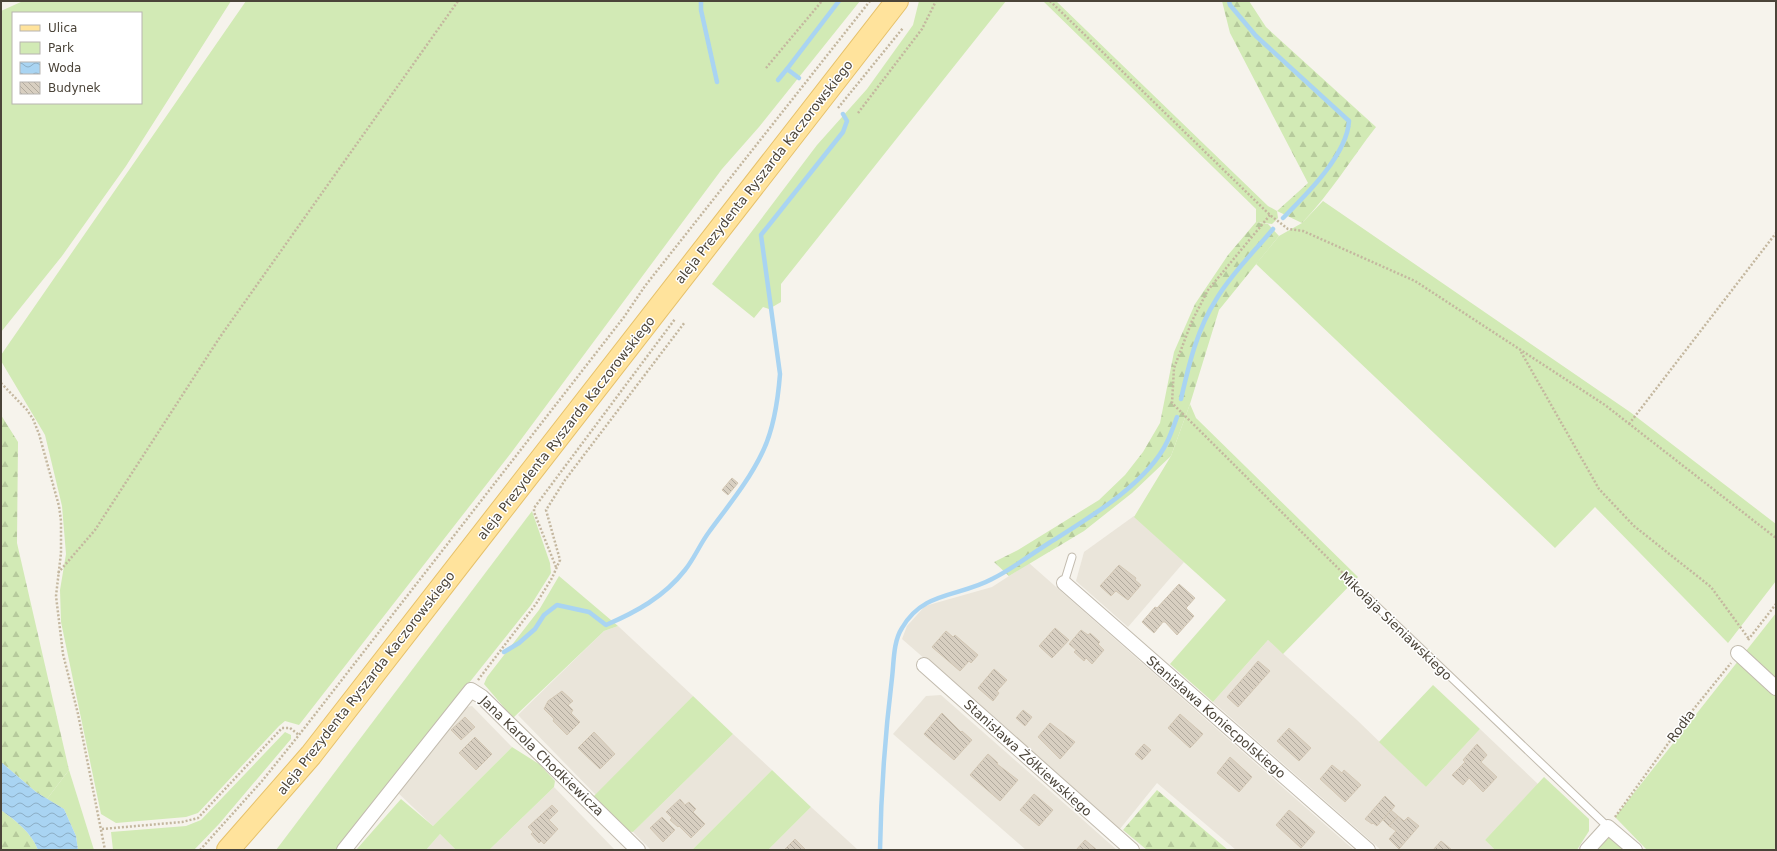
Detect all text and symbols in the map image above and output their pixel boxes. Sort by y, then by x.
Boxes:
legend [12,12,142,104]
text: Ulica [48,21,77,35]
text: Park [48,41,74,55]
street label: aleja Prezydenta Ryszarda Kaczorowskiego [672,57,856,287]
text: Woda [48,61,81,75]
text: Budynek [48,81,101,95]
street label: aleja Prezydenta Ryszarda Kaczorowskiego [474,313,658,543]
street label: aleja Prezydenta Ryszarda Kaczorowskiego [274,568,458,798]
street label: Mikołaja Sieniawskiego [1337,569,1455,683]
street label: Stanisława Koniecpolskiego [1143,653,1289,781]
street label: Jana Karola Chodkiewicza [476,692,607,819]
street label: Stanisława Żółkiewskiego [961,697,1095,819]
street label: Rodła [1664,707,1698,745]

